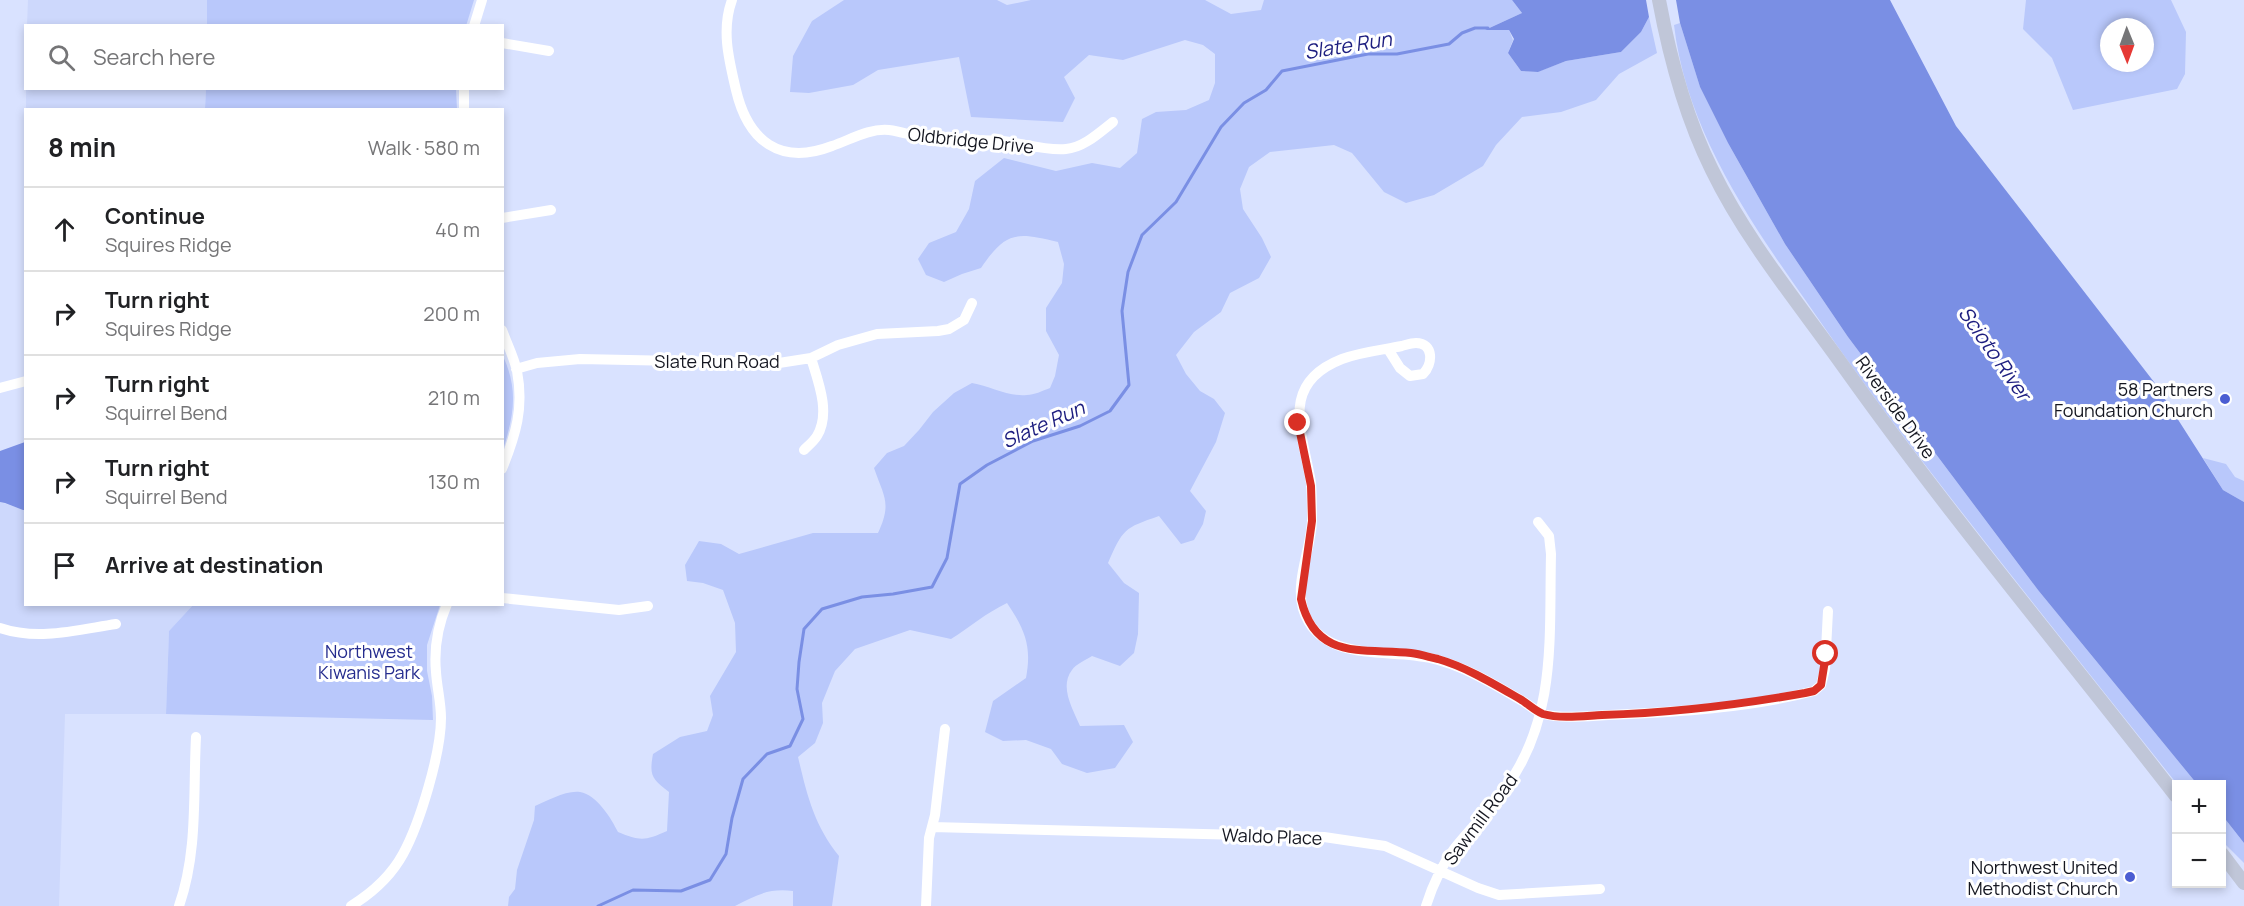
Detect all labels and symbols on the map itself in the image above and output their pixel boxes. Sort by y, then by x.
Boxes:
north arrow [2100,18,2154,72]
water label: Slate Run [1303,25,1395,65]
street label: Oldbridge Drive [907,121,1035,159]
water label: Scioto River [1953,301,2039,408]
street label: Slate Run Road [654,349,780,373]
street label: Riverside Drive [1851,351,1941,463]
place label: 58 Partners Foundation Church [2054,377,2213,422]
marker: 58 Partners Foundation Church [2218,392,2232,406]
water label: Slate Run [997,393,1090,454]
route end [1284,409,1310,435]
park label: Northwest Kiwanis Park [318,639,421,684]
route start [1812,640,1838,666]
street label: Sawmill Road [1438,768,1522,870]
street label: Waldo Place [1221,822,1323,850]
place label: Northwest United Methodist Church [1967,855,2118,900]
marker: Northwest United Methodist Church [2123,870,2137,884]

